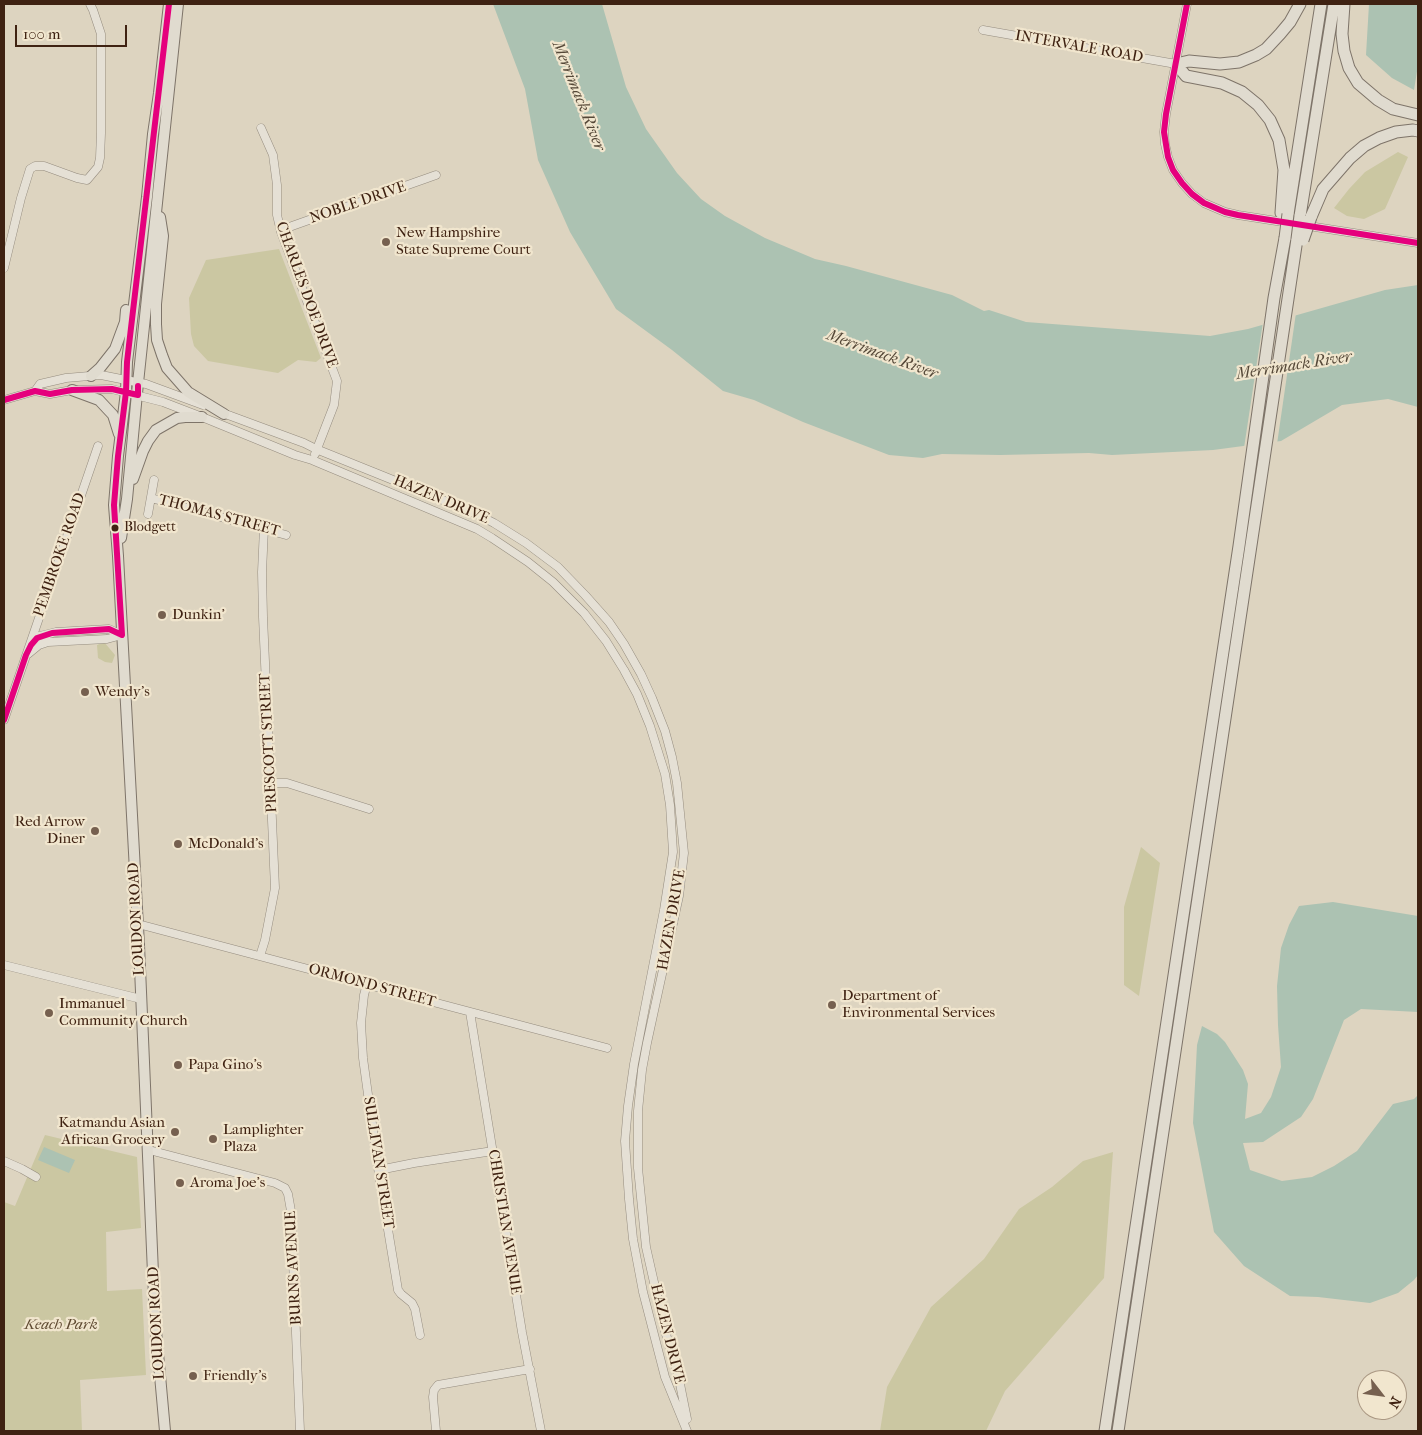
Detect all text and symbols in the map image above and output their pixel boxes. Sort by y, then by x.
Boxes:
scale bar [18,15,130,47]
text: 100 m [23,25,61,43]
street label: INTERVALE ROAD [1014,27,1144,67]
water label: Merrimack River [547,38,609,154]
street label: NOBLE DRIVE [307,178,409,228]
street label: CHARLES DOE DRIVE [271,219,341,371]
place label: New Hampshire State Supreme Court [396,224,531,259]
marker: New Hampshire State Supreme Court [380,236,392,248]
water label: Merrimack River [824,326,940,384]
water label: Merrimack River [1235,347,1353,385]
street label: HAZEN DRIVE [390,472,492,528]
street label: PEMBROKE ROAD [30,491,90,619]
street label: THOMAS STREET [156,491,282,541]
place label: Blodgett [124,520,176,536]
marker: Blodgett [110,523,120,533]
place label: Dunkin' [172,606,225,624]
marker: Dunkin' [156,609,168,621]
street label: PRESCOTT STREET [256,673,282,813]
place label: Wendy's [95,683,150,701]
marker: Wendy's [79,686,91,698]
place label: Red Arrow Diner [15,813,85,848]
marker: Red Arrow Diner [89,825,101,837]
place label: McDonald's [188,835,264,853]
marker: McDonald's [172,838,184,850]
street label: LOUDON ROAD [125,862,149,976]
street label: HAZEN DRIVE [654,868,690,972]
street label: ORMOND STREET [306,960,438,1012]
place label: Department of Environmental Services [842,987,995,1022]
place label: Immanuel Community Church [59,995,188,1030]
marker: Department of Environmental Services [826,999,838,1011]
marker: Immanuel Community Church [43,1007,55,1019]
place label: Papa Gino's [188,1056,262,1074]
marker: Papa Gino's [172,1059,184,1071]
street label: SULLIVAN STREET [359,1096,397,1230]
place label: Katmandu Asian African Grocery [58,1114,165,1149]
place label: Lamplighter Plaza [223,1121,303,1156]
marker: Katmandu Asian African Grocery [169,1126,181,1138]
marker: Lamplighter Plaza [207,1133,219,1145]
street label: CHRISTIAN AVENUE [484,1148,524,1296]
place label: Aroma Joe's [190,1174,265,1192]
marker: Aroma Joe's [174,1177,186,1189]
street label: BURNS AVENUE [282,1210,306,1326]
street label: LOUDON ROAD [145,1266,169,1380]
street label: HAZEN DRIVE [646,1282,688,1386]
park label: Keach Park [24,1316,98,1334]
place label: Friendly's [203,1367,267,1385]
marker: Friendly's [187,1370,199,1382]
north arrow [1357,1370,1407,1420]
text: N [1385,1393,1405,1411]

